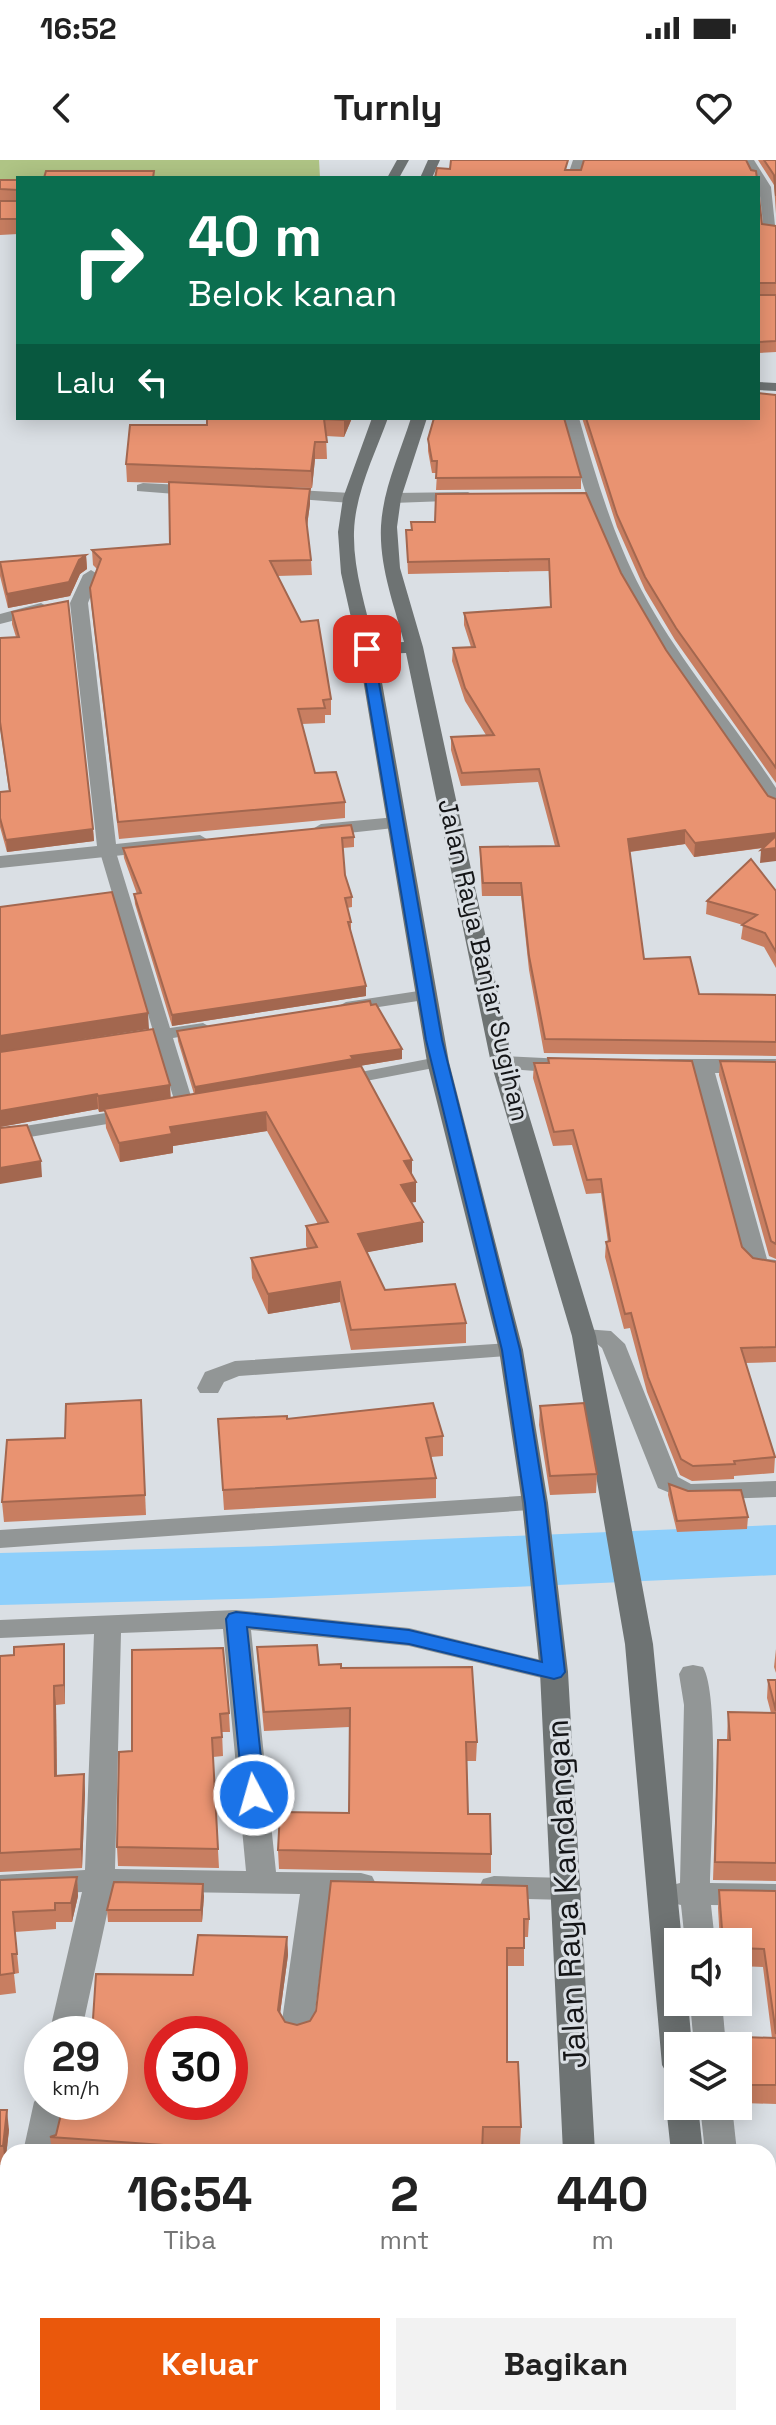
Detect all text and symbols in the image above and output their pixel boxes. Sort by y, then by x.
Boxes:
text: 16:52 [40,9,117,48]
text: Turnly [334,85,442,131]
icon: back [40,86,84,130]
icon: heart [692,86,736,130]
text: 40 m [188,201,322,272]
icon: right [56,208,160,312]
text: Belok kanan [188,271,397,317]
icon: left [131,360,175,404]
text: Lalu [56,363,115,402]
pin [333,615,401,683]
icon: arrive [345,627,389,671]
street label: Jalan Raya Banjar Sugihan [430,795,538,1125]
street label: Jalan Raya Kandangan [537,1718,595,2070]
position arrow [212,1753,296,1837]
map controls [664,1928,752,2120]
button: sound [664,1928,752,2016]
speed limit sign: 30 [144,2016,248,2120]
text: 29 [52,2032,100,2083]
button: layers [664,2032,752,2120]
text: km/h [52,2075,100,2101]
text: 16:54 [127,2164,252,2225]
text: 2 [390,2164,419,2225]
text: 440 [557,2164,649,2225]
text: Tiba [163,2223,216,2257]
text: mnt [379,2223,429,2257]
text: m [591,2223,614,2257]
button: Keluar [40,2318,380,2410]
button: Bagikan [396,2318,736,2410]

